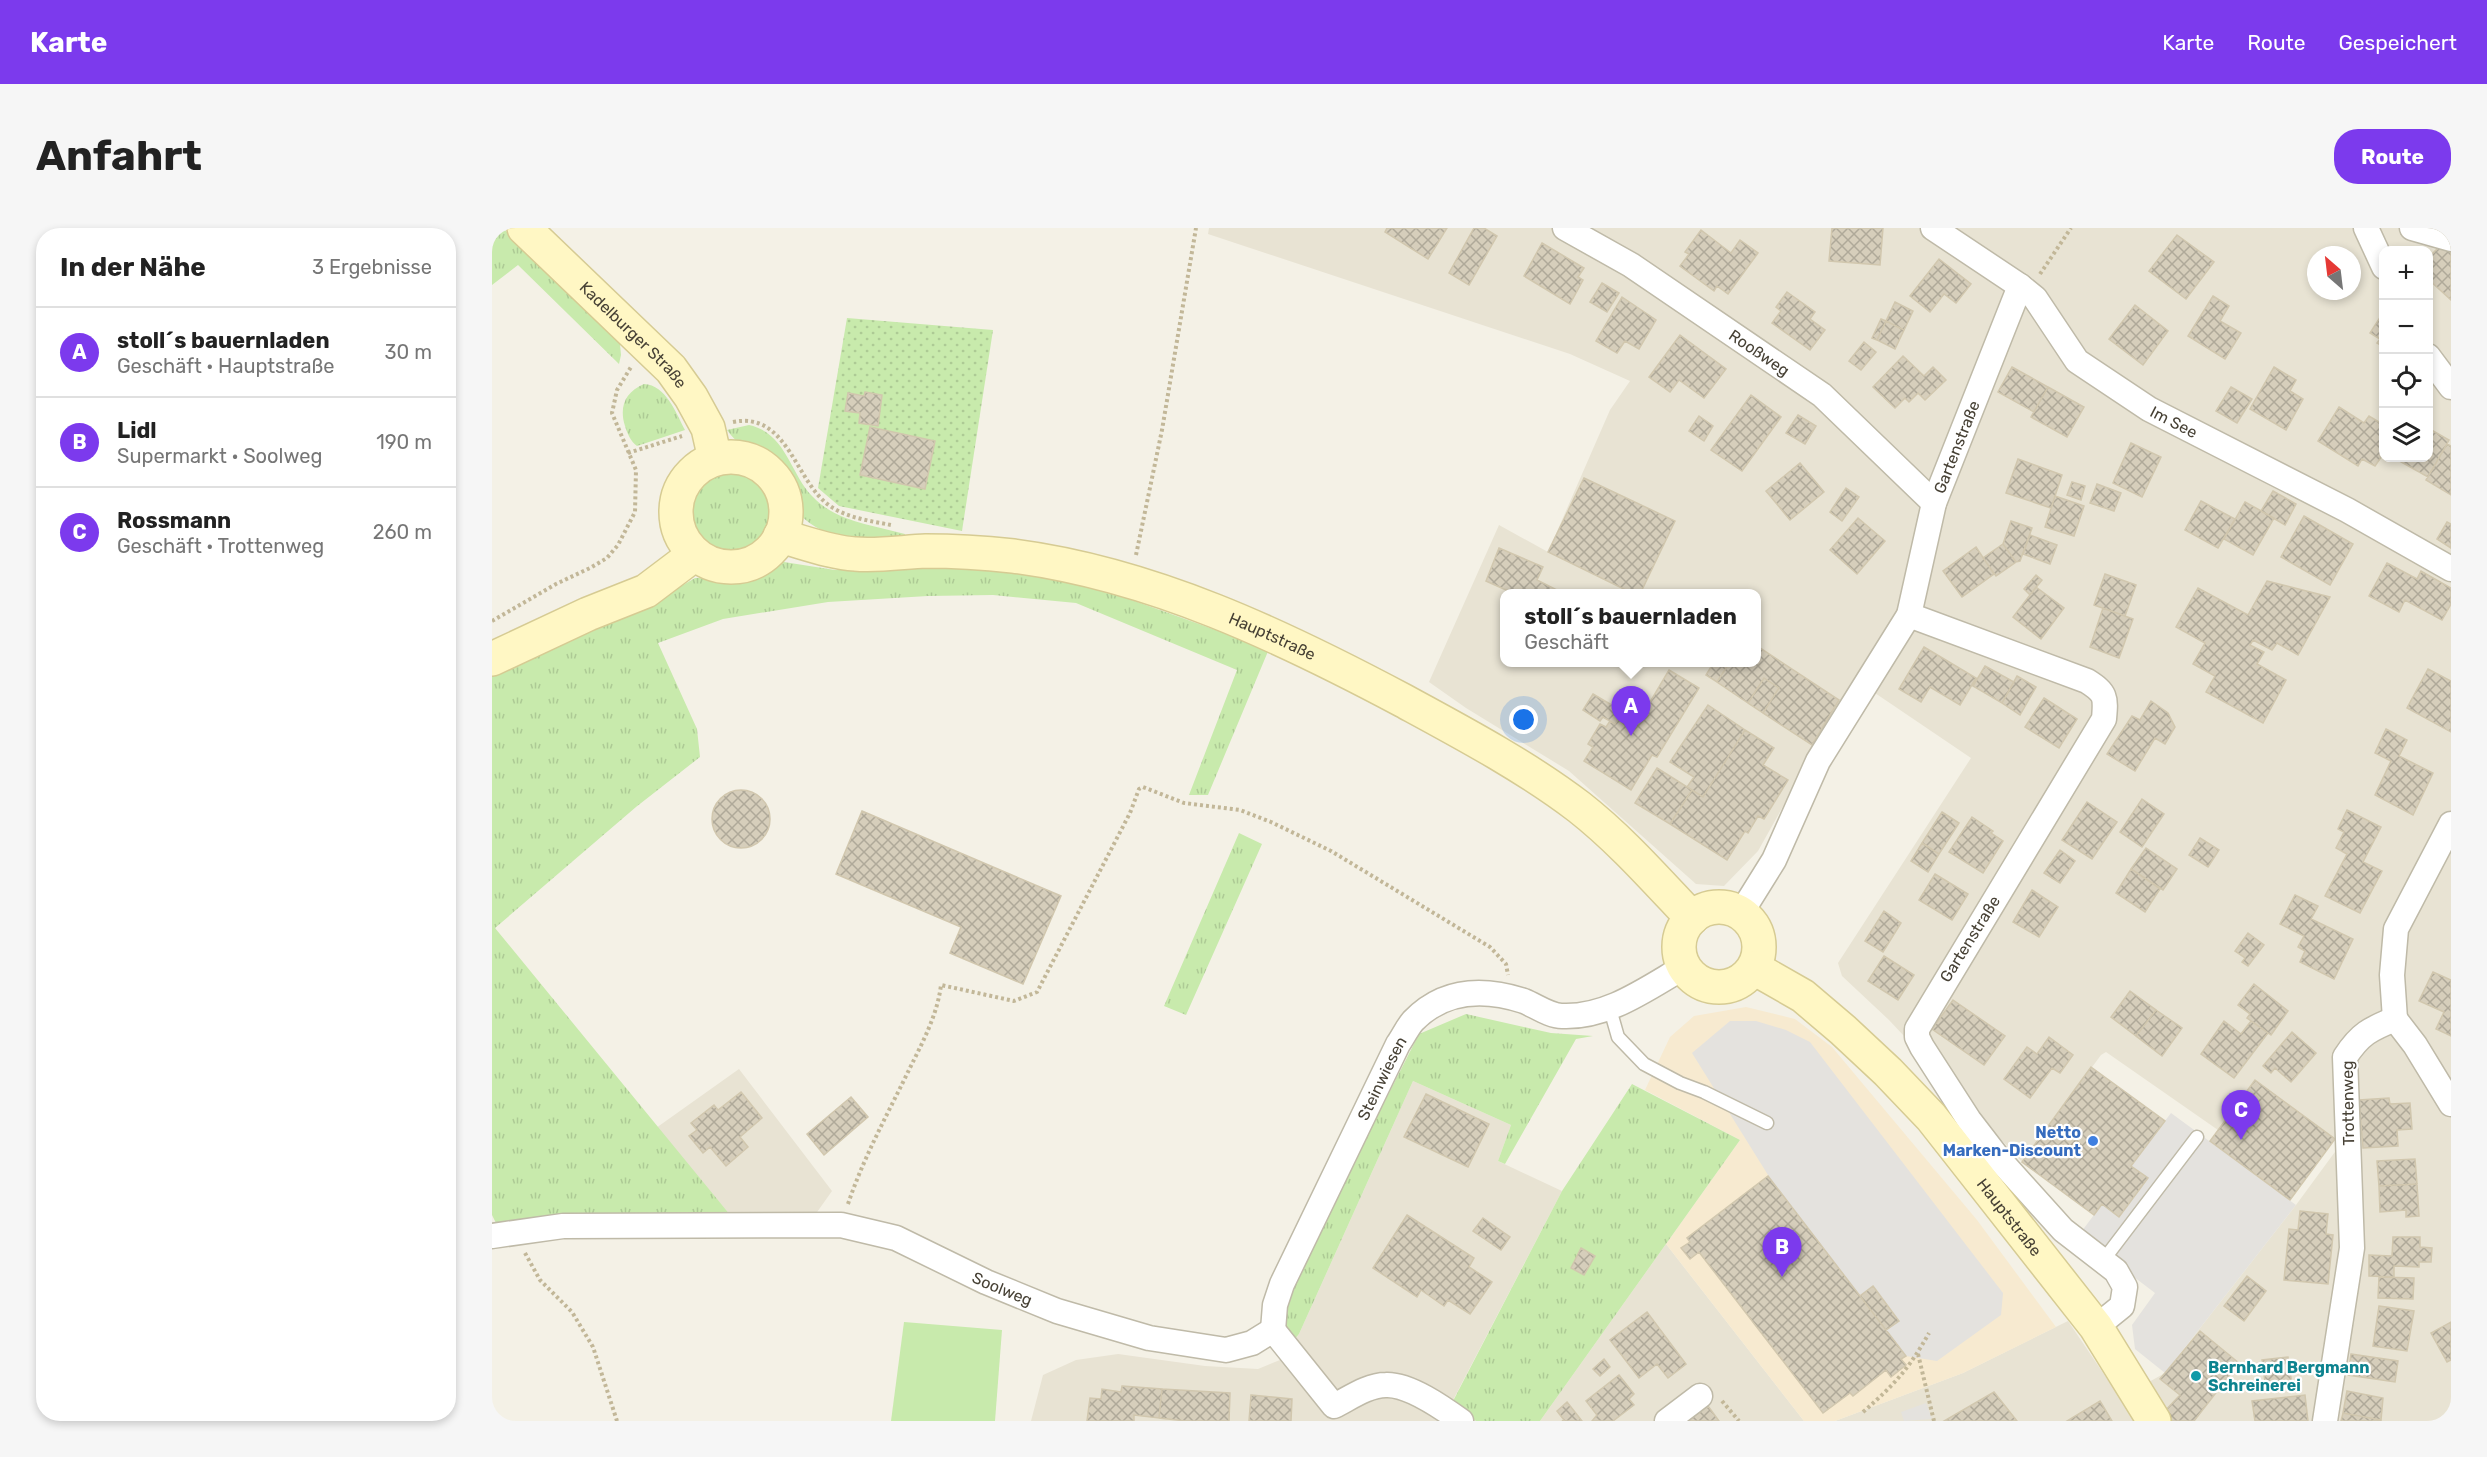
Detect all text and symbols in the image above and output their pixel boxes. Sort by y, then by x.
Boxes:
text: Karte [30,26,107,59]
text: Karte [2162,30,2214,55]
text: Route [2247,30,2306,55]
text: Gespeichert [2339,30,2457,55]
button: Route [2334,129,2451,184]
text: Anfahrt [36,131,202,181]
north arrow [2307,246,2361,300]
map controls [2379,246,2433,462]
button: + [2379,246,2433,300]
text: In der Nähe [60,252,206,283]
text: 3 Ergebnisse [312,255,432,279]
street label: Kadelburger Straße [576,277,691,392]
button: − [2379,300,2433,354]
street label: Rooßweg [1725,325,1793,380]
text: stoll´s bauernladen [117,327,330,354]
text: A [72,340,87,364]
text: 30 m [385,340,432,364]
text: Geschäft · Hauptstraße [117,354,335,378]
button: locate [2379,354,2433,408]
street label: Gartenstraße [1929,398,1983,496]
street label: Im See [2147,402,2201,442]
button: layers [2379,408,2433,462]
text: Lidl [117,417,157,444]
text: B [72,430,87,454]
text: 190 m [376,430,432,454]
text: Supermarkt · Soolweg [117,444,322,468]
text: Rossmann [117,507,231,534]
text: C [72,520,87,544]
text: 260 m [373,520,432,544]
text: Geschäft · Trottenweg [117,534,324,558]
popup [1500,589,1761,667]
text: stoll´s bauernladen [1524,603,1737,630]
street label: Hauptstraße [1226,608,1319,664]
text: Geschäft [1524,630,1609,654]
pin: A [1612,686,1650,736]
your location [1509,705,1538,734]
street label: Gartenstraße [1936,892,2004,986]
street label: Steinwiesen [1353,1032,1410,1123]
street label: Trottenweg [2338,1060,2358,1146]
pin: C [2222,1090,2260,1140]
place label: Netto Marken-Discount [1943,1123,2082,1160]
marker: Netto Marken-Discount [2086,1134,2100,1148]
street label: Hauptstraße [1973,1175,2046,1260]
pin: B [1762,1228,1802,1277]
street label: Soolweg [969,1267,1035,1309]
place label: Bernhard Bergmann Schreinerei [2208,1358,2370,1395]
marker: Bernhard Bergmann Schreinerei [2189,1369,2203,1383]

